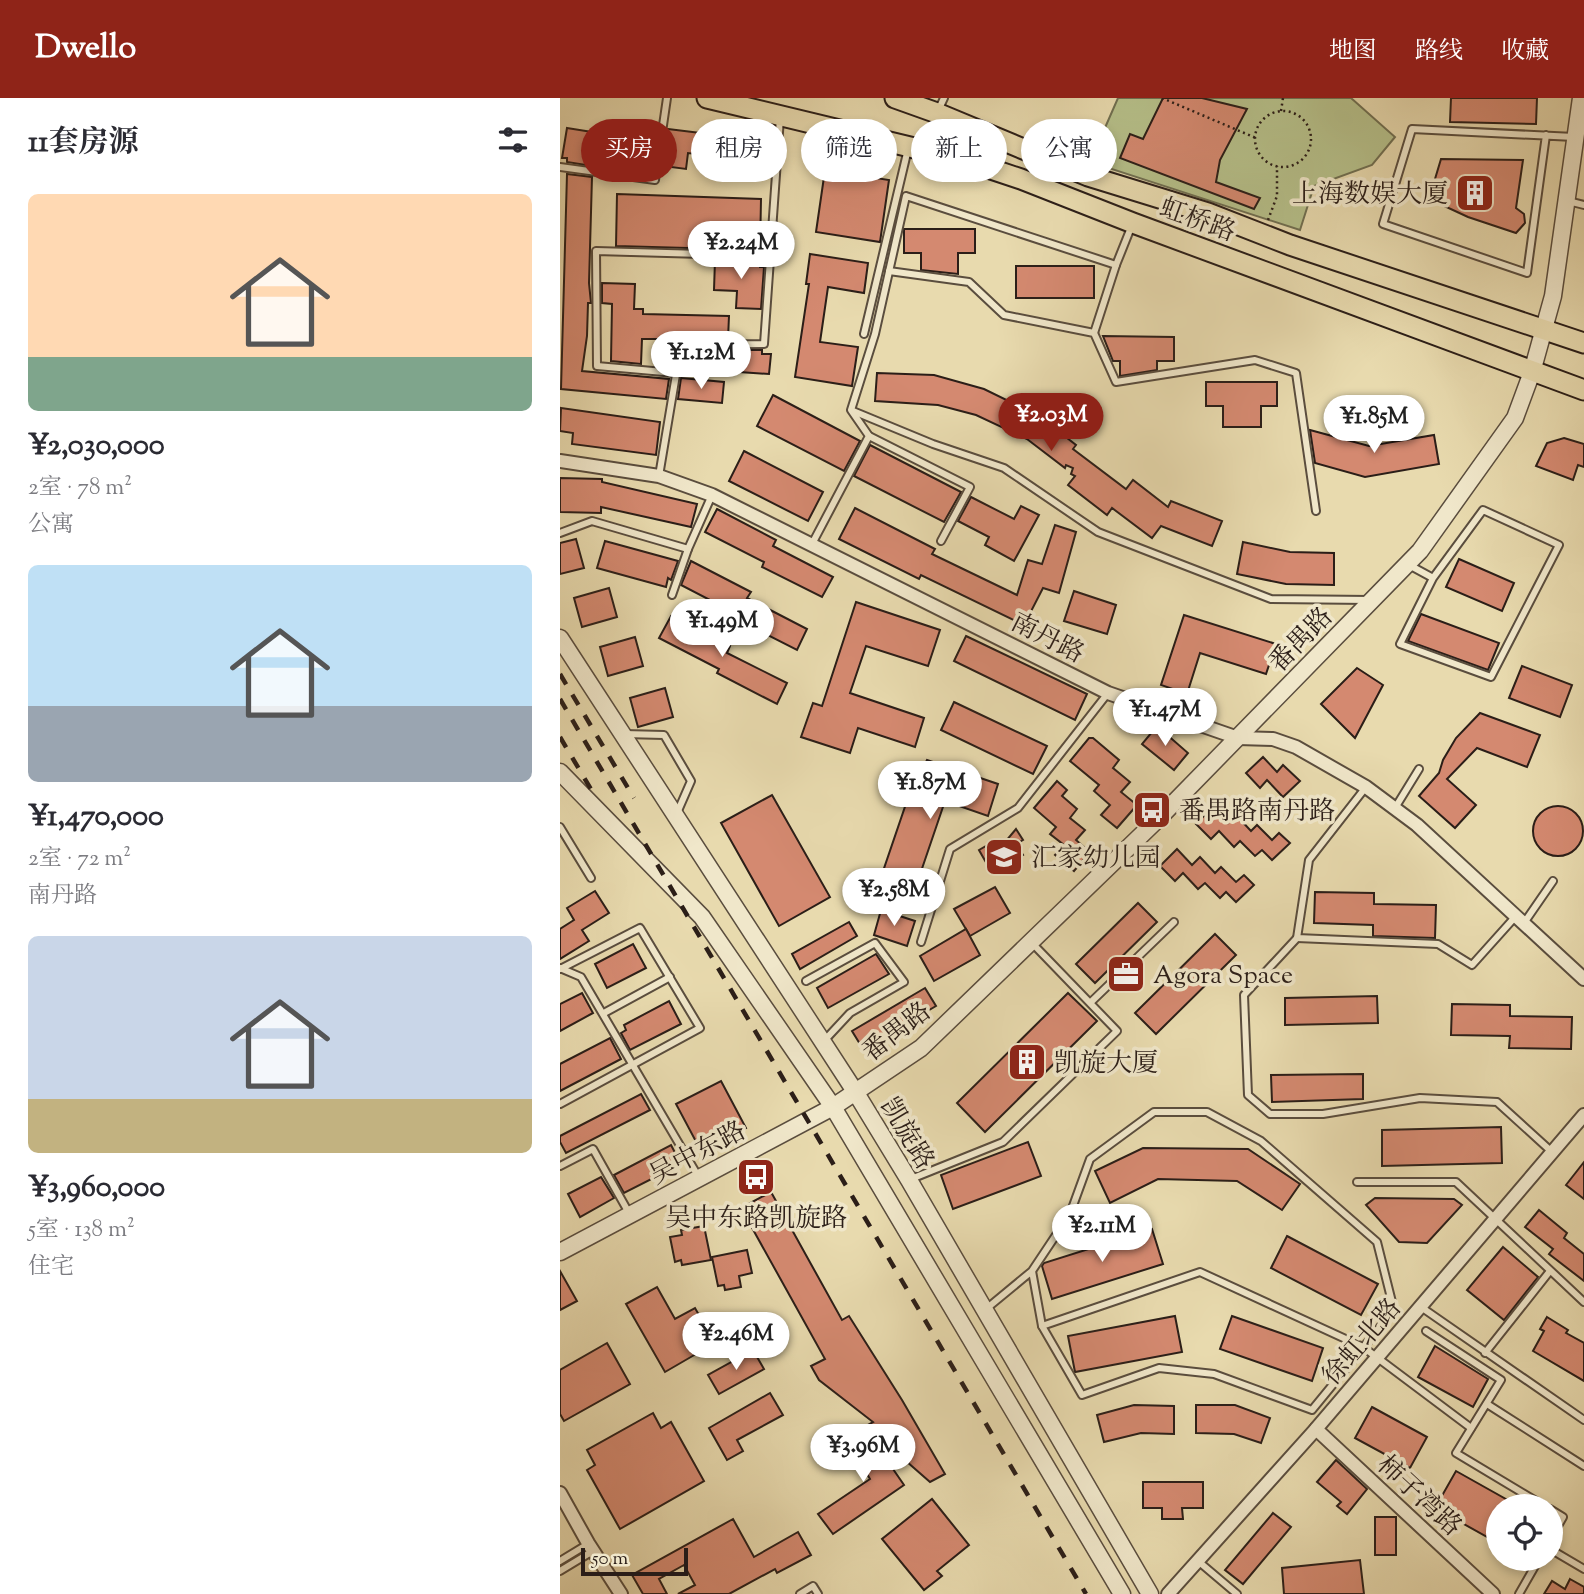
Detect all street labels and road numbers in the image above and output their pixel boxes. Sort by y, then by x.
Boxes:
street label: 虹桥路 [1154,191,1240,252]
street label: 番禺路 [1261,600,1342,682]
street label: 南丹路 [1004,605,1090,673]
street label: 番禺路 [855,994,940,1072]
street label: 凯旋路 [870,1091,942,1177]
street label: 吴中东路 [644,1113,753,1195]
street label: 徐虹北路 [1315,1291,1411,1394]
street label: 柿子湾路 [1368,1448,1469,1546]

